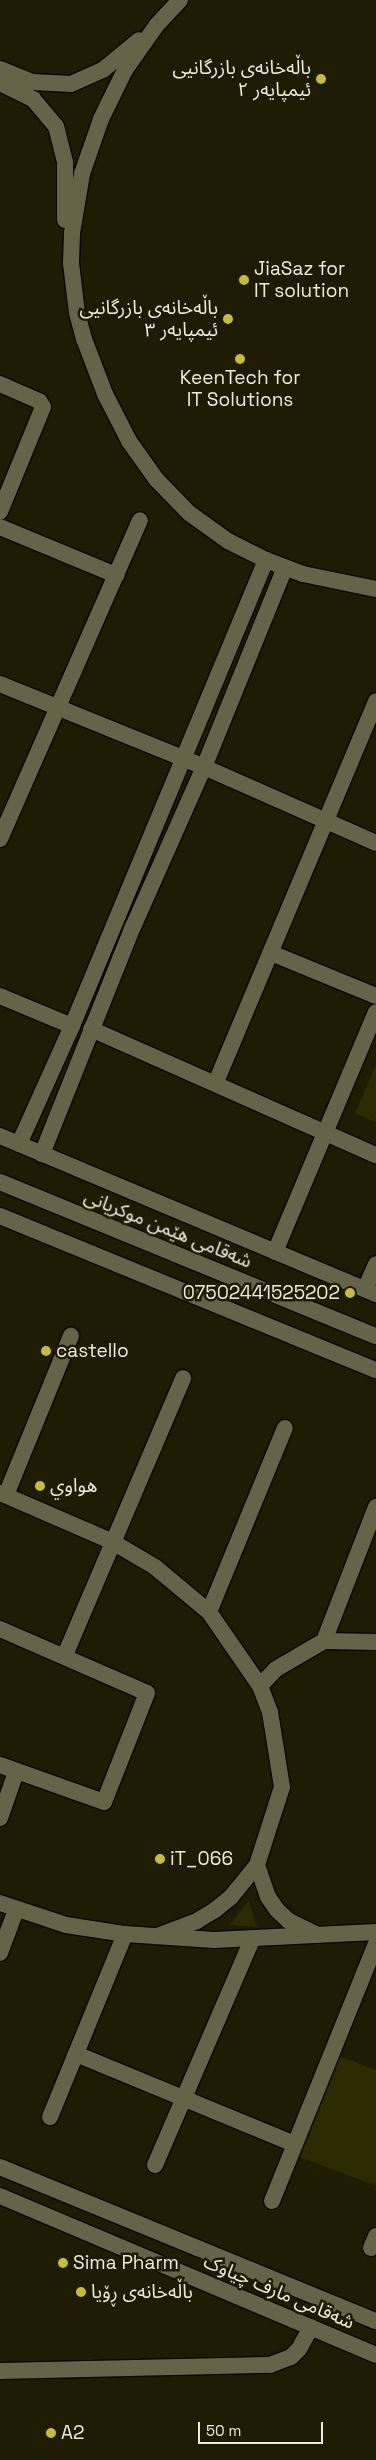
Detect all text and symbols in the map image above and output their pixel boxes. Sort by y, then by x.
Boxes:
place label: باڵەخانەی بازرگانیی ئیمپایەر ٢ [172,57,311,101]
marker: باڵەخانەی بازرگانیی ئیمپایەر ٢ [315,73,327,85]
place label: JiaSaz for IT solution [254,258,350,302]
marker: JiaSaz for IT solution [238,274,250,286]
place label: باڵەخانەی بازرگانیی ئیمپایەر ٣ [79,297,218,341]
marker: باڵەخانەی بازرگانیی ئیمپایەر ٣ [222,313,234,325]
marker: KeenTech for IT Solutions [234,353,246,365]
place label: KeenTech for IT Solutions [180,367,300,411]
street label: شەقامی هێمن موکریانی [81,1185,255,1273]
place label: 07502441525202 [183,1282,340,1304]
marker: 07502441525202 [344,1287,356,1299]
place label: castello [56,1340,129,1362]
marker: castello [40,1345,52,1357]
place label: هواوي [50,1475,97,1497]
marker: هواوي [34,1480,46,1492]
place label: iT_066 [170,1848,233,1870]
marker: iT_066 [154,1853,166,1865]
street label: شەقامی مارف چیاوک [200,2250,358,2334]
place label: Sima Pharm [73,2252,179,2274]
marker: Sima Pharm [57,2257,69,2269]
place label: باڵەخانەی ڕۆیا [91,2281,193,2303]
marker: باڵەخانەی ڕۆیا [75,2286,87,2298]
scale bar [201,2412,326,2444]
text: 50 m [206,2421,241,2440]
place label: A2 [61,2422,84,2444]
marker: A2 [45,2427,57,2439]

